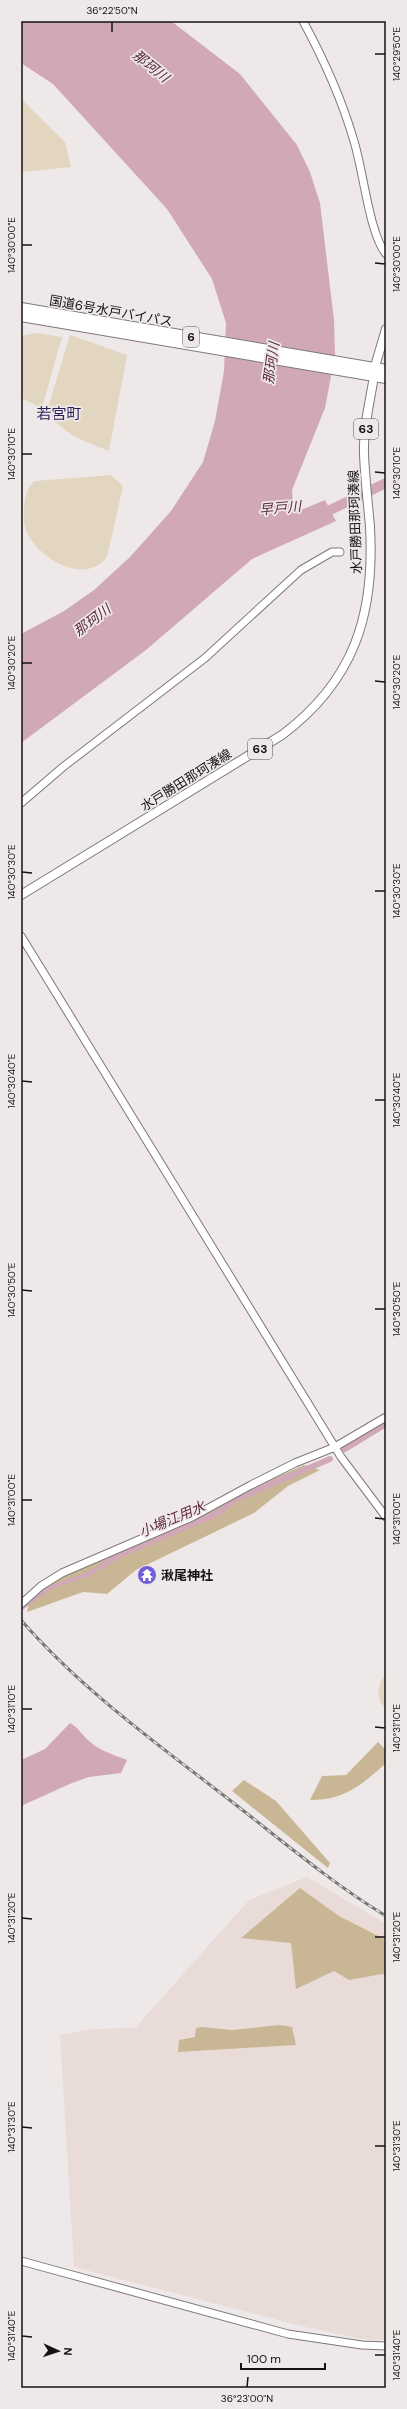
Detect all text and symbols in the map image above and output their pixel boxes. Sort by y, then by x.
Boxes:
text: 36°22'50"N [86,4,138,17]
text: 140°29'50"E [390,27,403,81]
water label: 那珂川 [129,46,175,87]
text: 140°30'00"E [5,217,18,273]
text: 140°30'00"E [390,236,403,292]
street label: 国道6号水戸バイパス [48,292,174,330]
road number: 6 [183,327,199,347]
water label: 那珂川 [259,339,283,385]
district label: 若宮町 [36,404,82,424]
road number: 63 [354,419,378,439]
text: 140°30'10"E [5,427,18,480]
text: 140°30'10"E [390,446,403,499]
street label: 水戸勝田那珂湊線 [345,470,365,574]
water label: 早戸川 [258,497,304,519]
water label: 那珂川 [70,599,116,640]
text: 140°30'20"E [5,635,18,690]
text: 140°30'20"E [390,654,403,709]
road number: 63 [248,739,272,759]
street label: 水戸勝田那珂湊線 [137,745,235,815]
text: 140°30'30"E [5,844,18,900]
text: 140°30'30"E [390,863,403,919]
text: 140°30'40"E [5,1053,18,1108]
text: 140°30'40"E [390,1072,403,1127]
text: 140°30'50"E [5,1262,18,1318]
text: 140°30'50"E [390,1281,403,1337]
text: 140°31'00"E [5,1474,18,1526]
text: 140°31'00"E [390,1493,403,1545]
water label: 小場江用水 [136,1496,210,1541]
temple icon: 湫尾神社 [136,1564,158,1586]
place label: 湫尾神社 [161,1567,213,1584]
text: 140°31'10"E [5,1684,18,1733]
text: 140°31'10"E [390,1703,403,1752]
text: 140°31'20"E [5,1892,18,1943]
text: 140°31'20"E [390,1911,403,1962]
text: 140°31'30"E [5,2101,18,2153]
text: 140°31'30"E [390,2120,403,2172]
text: 140°31'40"E [5,2310,18,2361]
text: 140°31'40"E [390,2329,403,2380]
north arrow [38,2331,78,2371]
scale bar [241,2345,325,2371]
text: N [61,2347,75,2356]
text: 100 m [247,2351,281,2367]
text: 36°23'00"N [221,2392,273,2405]

